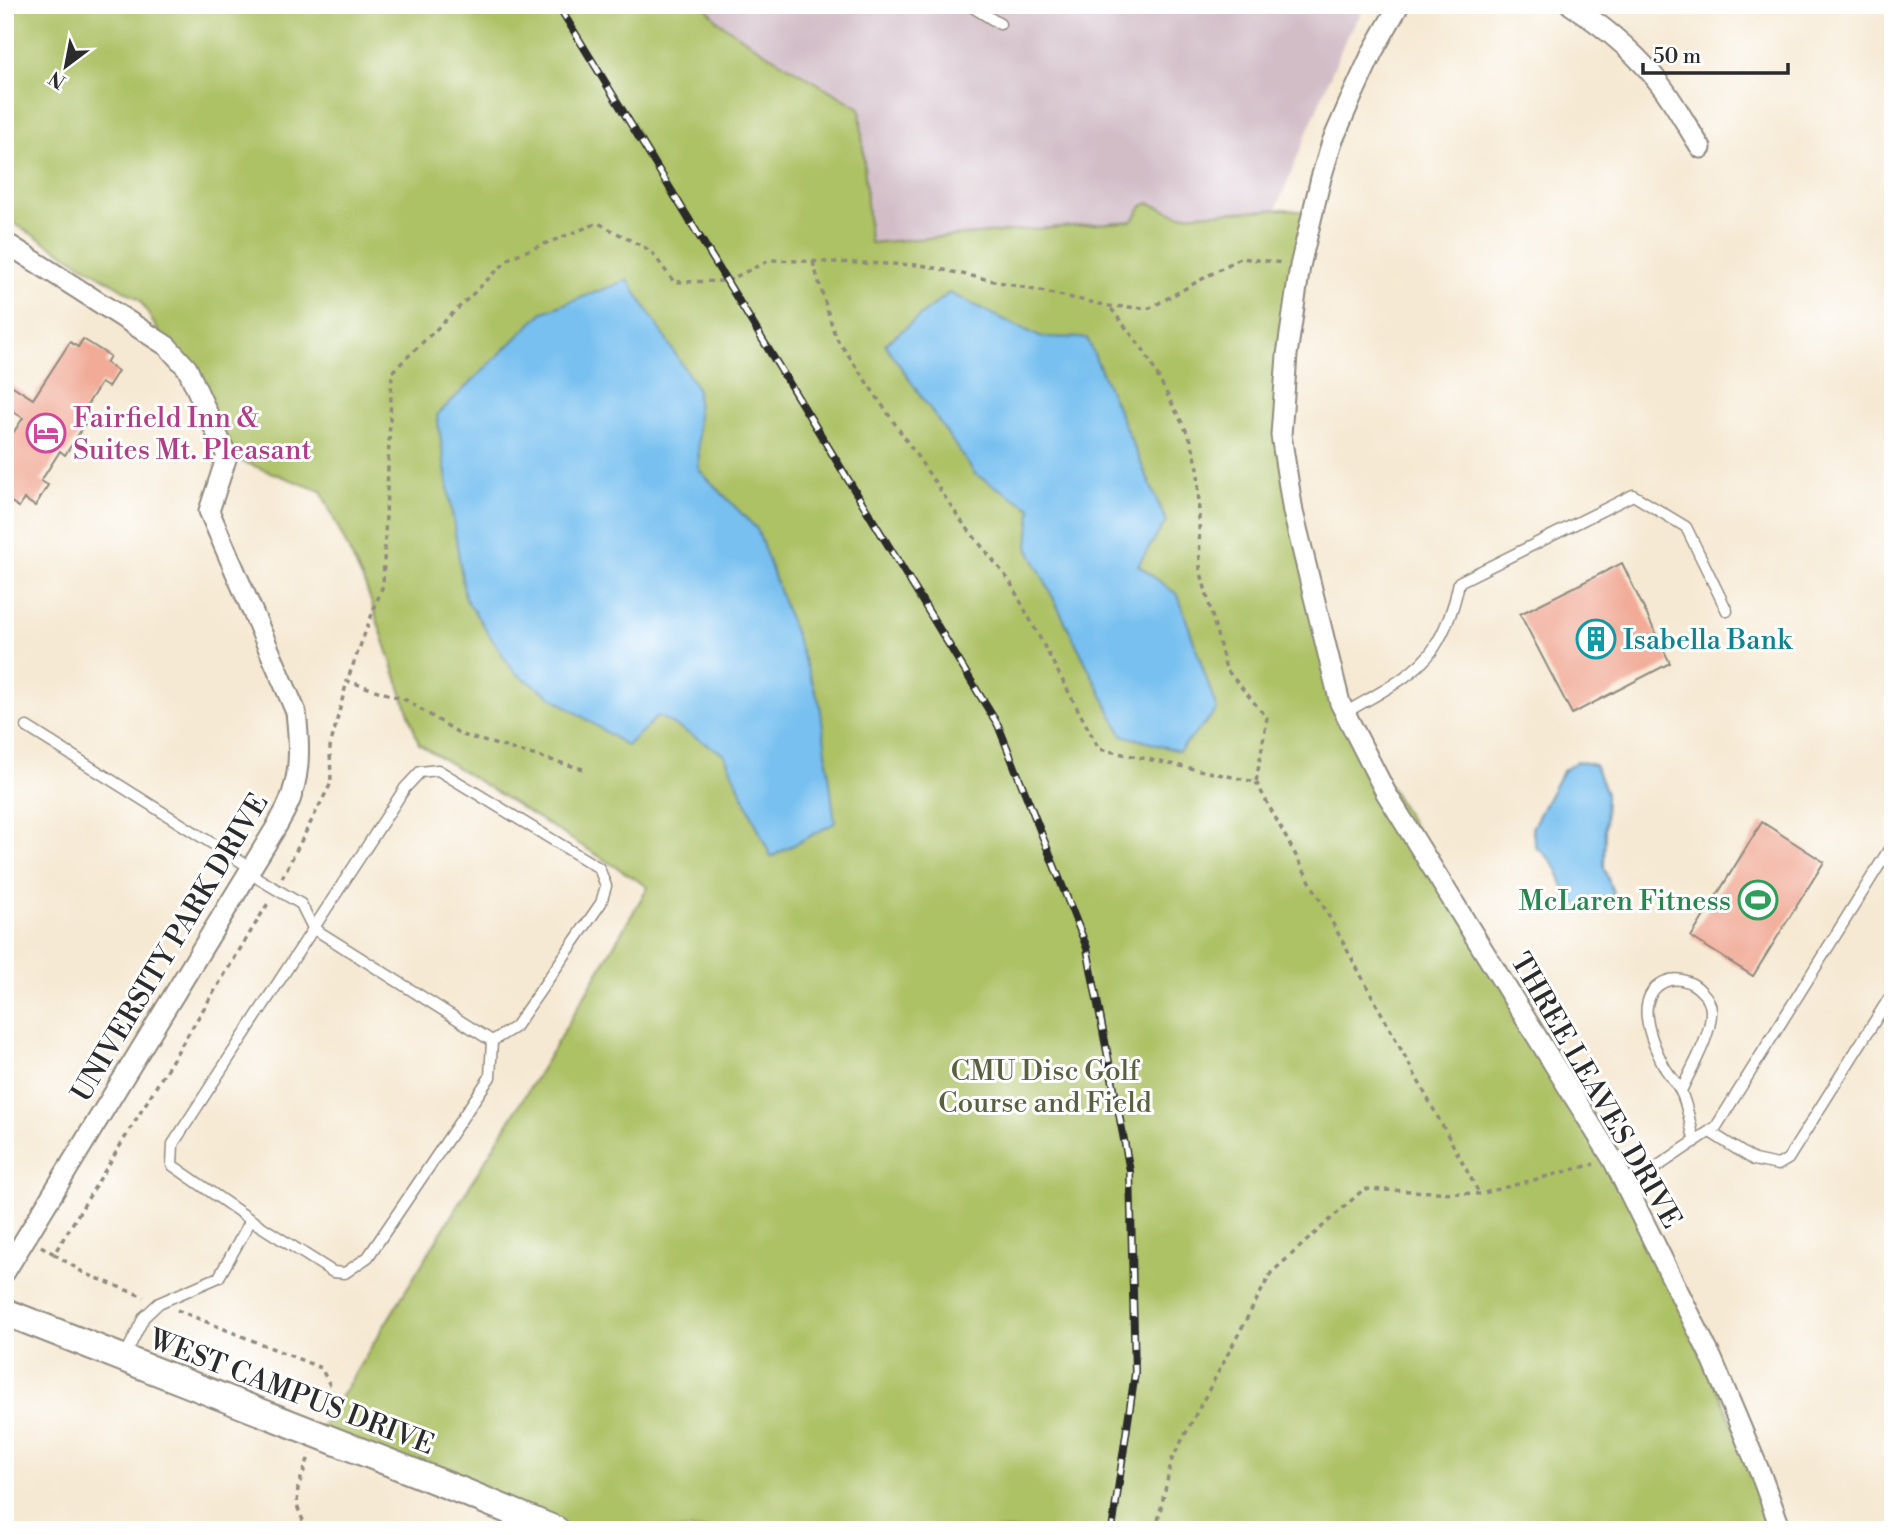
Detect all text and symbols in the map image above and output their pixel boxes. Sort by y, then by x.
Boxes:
north arrow [32,32,102,102]
scale bar [1643,32,1788,76]
text: 50 m [1653,44,1701,70]
text: N [45,65,70,94]
place label: Fairfield Inn & Suites Mt. Pleasant [73,401,311,468]
hotel icon: Fairfield Inn & Suites Mt. Pleasant [25,412,67,454]
building icon: Isabella Bank [1575,618,1617,660]
place label: Isabella Bank [1623,623,1793,658]
street label: UNIVERSITY PARK DRIVE [64,787,276,1108]
sports icon: McLaren Fitness [1737,879,1779,921]
place label: McLaren Fitness [1519,884,1731,919]
street label: THREE LEAVES DRIVE [1502,947,1689,1235]
park label: CMU Disc Golf Course and Field [938,1054,1152,1121]
street label: WEST CAMPUS DRIVE [143,1321,439,1463]

